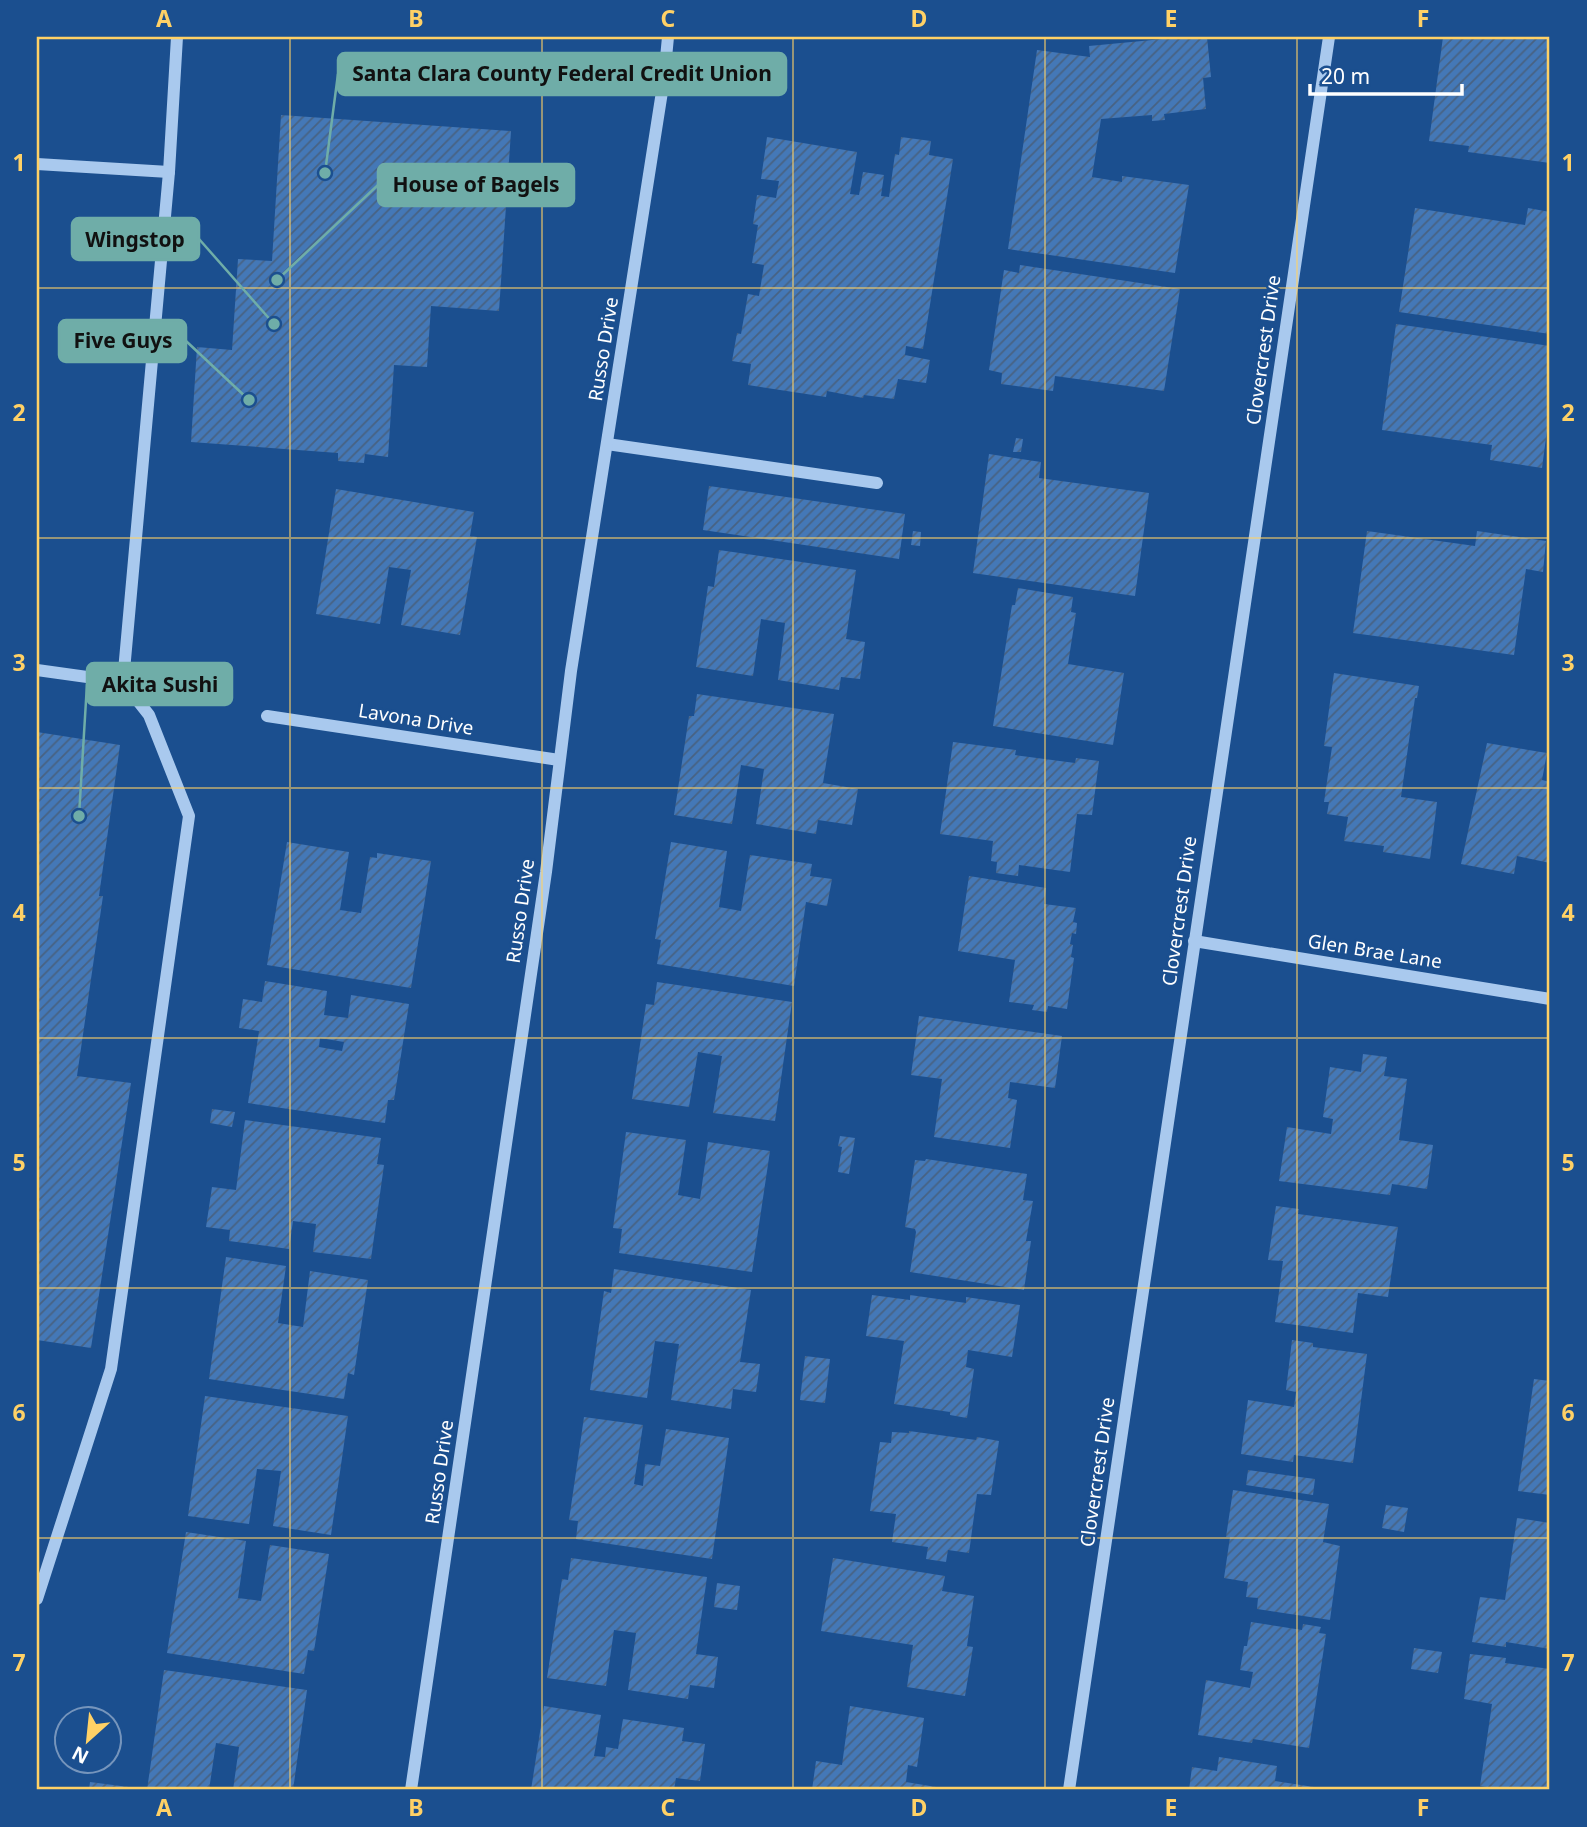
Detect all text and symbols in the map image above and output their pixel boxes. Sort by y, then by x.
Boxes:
text: A [156,2,172,34]
text: B [408,2,424,34]
text: C [661,2,676,34]
text: D [911,2,927,34]
text: E [1165,2,1177,34]
text: F [1417,2,1429,34]
scale bar [1310,52,1463,96]
callout: Santa Clara County Federal Credit Union [338,53,786,95]
text: Santa Clara County Federal Credit Union [352,59,772,87]
text: 20 m [1321,62,1370,90]
text: 1 [12,146,26,178]
text: 1 [1561,146,1575,178]
callout: House of Bagels [378,164,574,206]
text: House of Bagels [392,170,560,198]
callout: Wingstop [72,218,199,260]
text: Wingstop [85,225,185,253]
street label: Clovercrest Drive [1240,273,1286,427]
street label: Russo Drive [582,295,624,403]
callout: Five Guys [59,320,186,362]
text: Five Guys [73,326,173,354]
text: 2 [12,396,26,428]
text: 2 [1561,396,1575,428]
text: 3 [12,646,26,678]
text: 3 [1561,646,1575,678]
callout: Akita Sushi [87,663,232,705]
text: Akita Sushi [102,670,218,698]
street label: Lavona Drive [357,697,475,741]
street label: Clovercrest Drive [1156,834,1202,988]
street label: Russo Drive [500,857,540,965]
text: 4 [12,896,26,928]
text: 4 [1561,896,1575,928]
street label: Glen Brae Lane [1306,928,1444,974]
text: 5 [12,1146,26,1178]
text: 5 [1561,1146,1575,1178]
street label: Clovercrest Drive [1074,1395,1120,1549]
text: 6 [12,1396,26,1428]
text: 6 [1561,1396,1575,1428]
street label: Russo Drive [419,1418,459,1526]
text: 7 [12,1646,26,1678]
text: 7 [1561,1646,1575,1678]
north arrow [52,1704,122,1774]
text: N [67,1740,93,1770]
text: A [156,1791,172,1823]
text: B [408,1791,424,1823]
text: C [661,1791,676,1823]
text: D [911,1791,927,1823]
text: E [1165,1791,1177,1823]
text: F [1417,1791,1429,1823]

